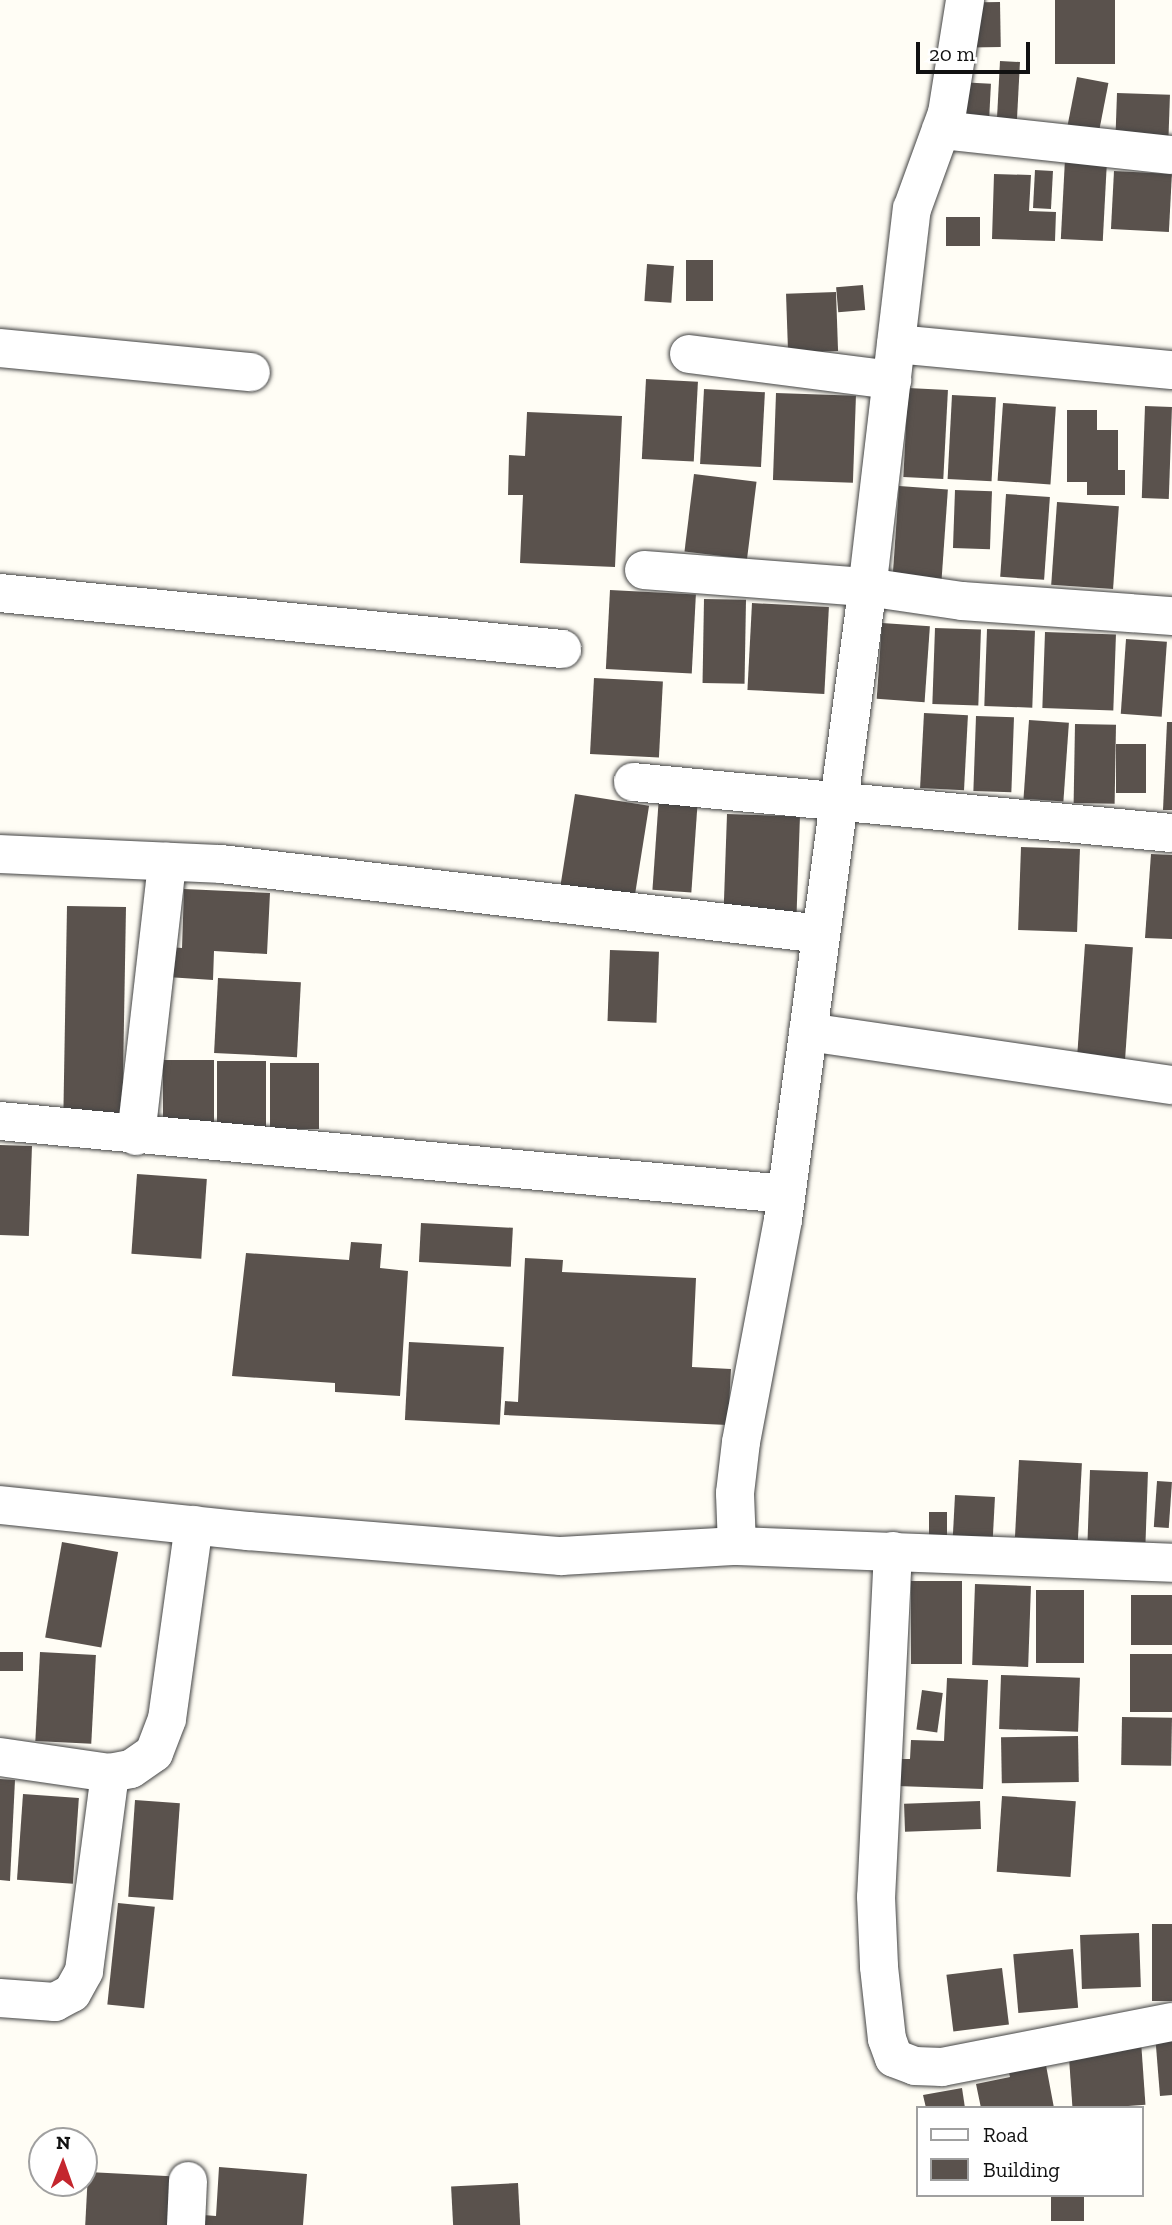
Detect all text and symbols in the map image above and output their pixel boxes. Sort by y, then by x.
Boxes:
scale bar [920,28,1034,72]
text: 20 m [929,41,975,66]
legend [916,2106,1144,2197]
text: Road [983,2122,1028,2147]
north arrow [28,2127,98,2197]
text: N [56,2131,71,2154]
text: Building [983,2157,1060,2182]

